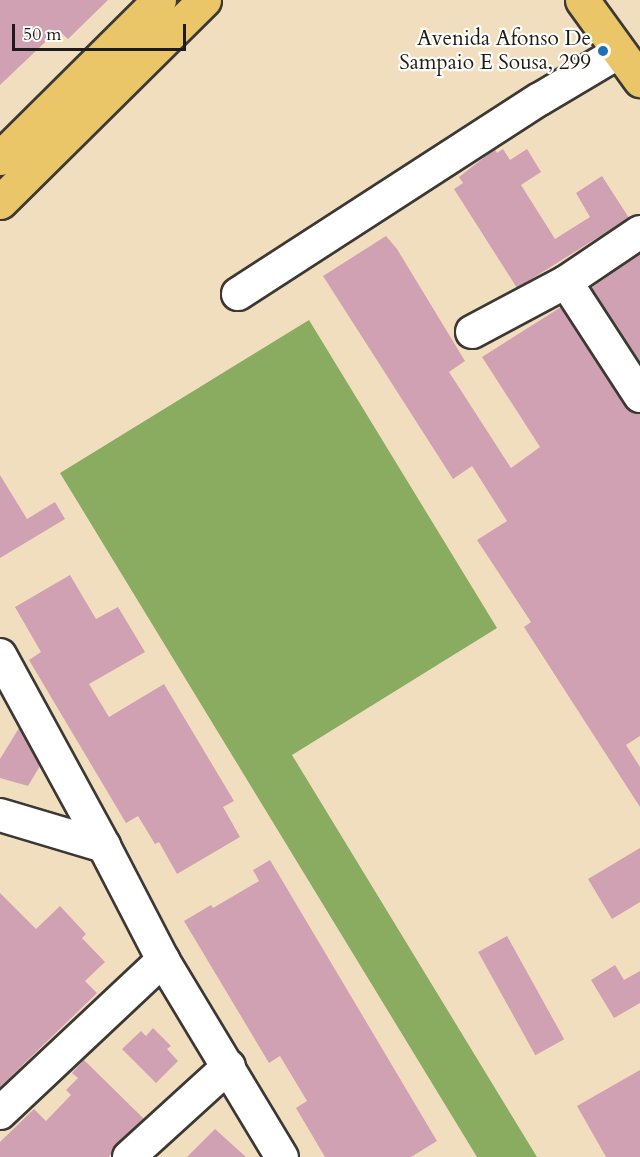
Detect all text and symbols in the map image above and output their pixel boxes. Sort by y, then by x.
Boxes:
scale bar [15,12,189,50]
text: 50 m [23,22,62,47]
place label: Avenida Afonso De Sampaio E Sousa, 299 [399,26,591,76]
marker: Avenida Afonso De Sampaio E Sousa, 299 [596,44,610,58]

